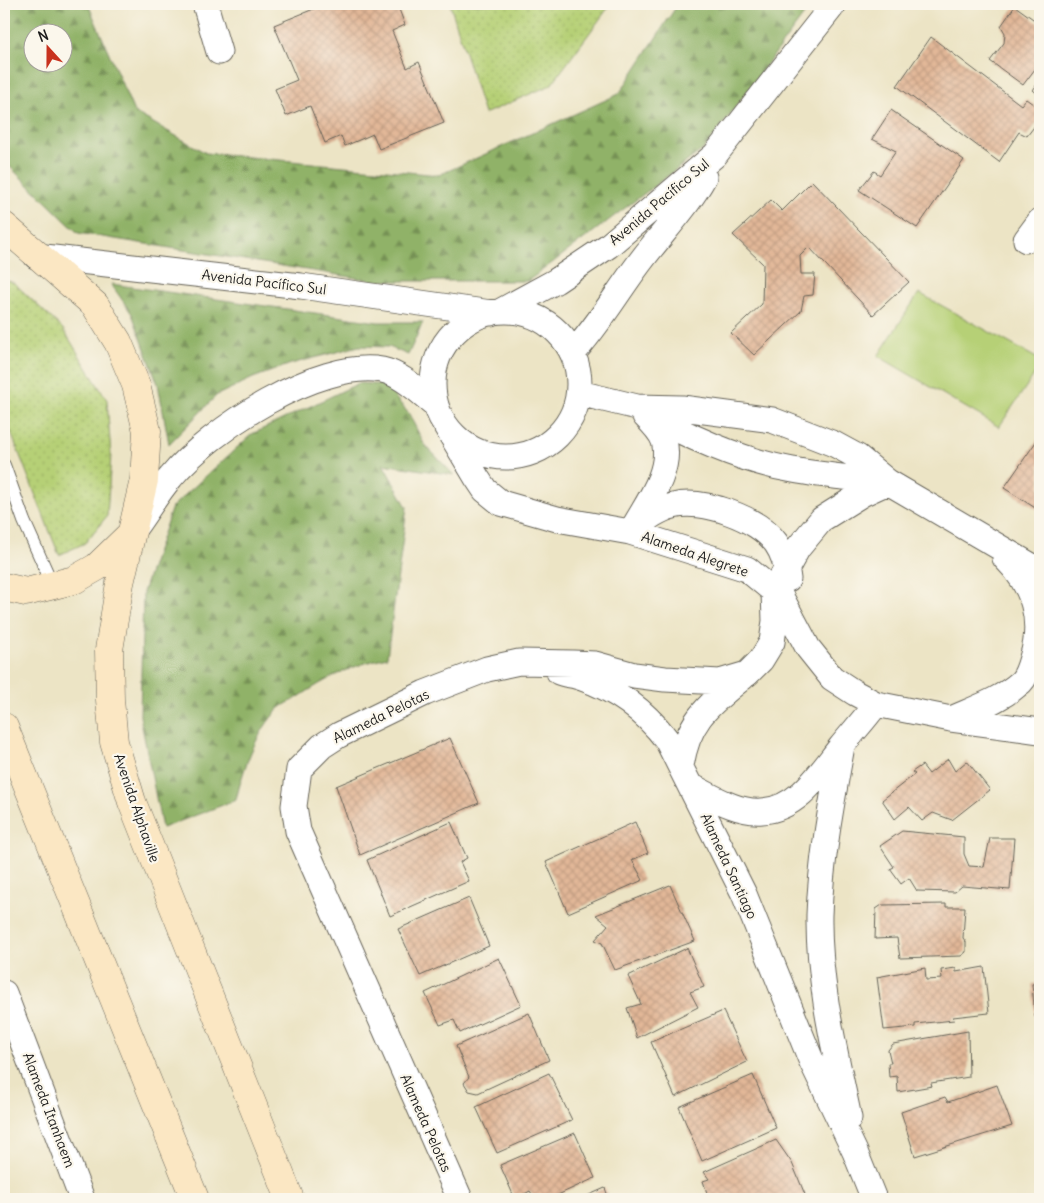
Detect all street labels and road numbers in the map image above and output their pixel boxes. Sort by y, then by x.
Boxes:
street label: Avenida Pacífico Sul [605,155,713,249]
street label: Avenida Pacífico Sul [201,265,327,299]
street label: Alameda Alegrete [639,527,751,581]
street label: Alameda Pelotas [330,685,432,747]
street label: Avenida Alphaville [110,751,164,865]
street label: Alameda Santiago [697,810,761,922]
street label: Alameda Itanhaem [19,1050,79,1170]
street label: Alameda Pelotas [396,1071,456,1175]

